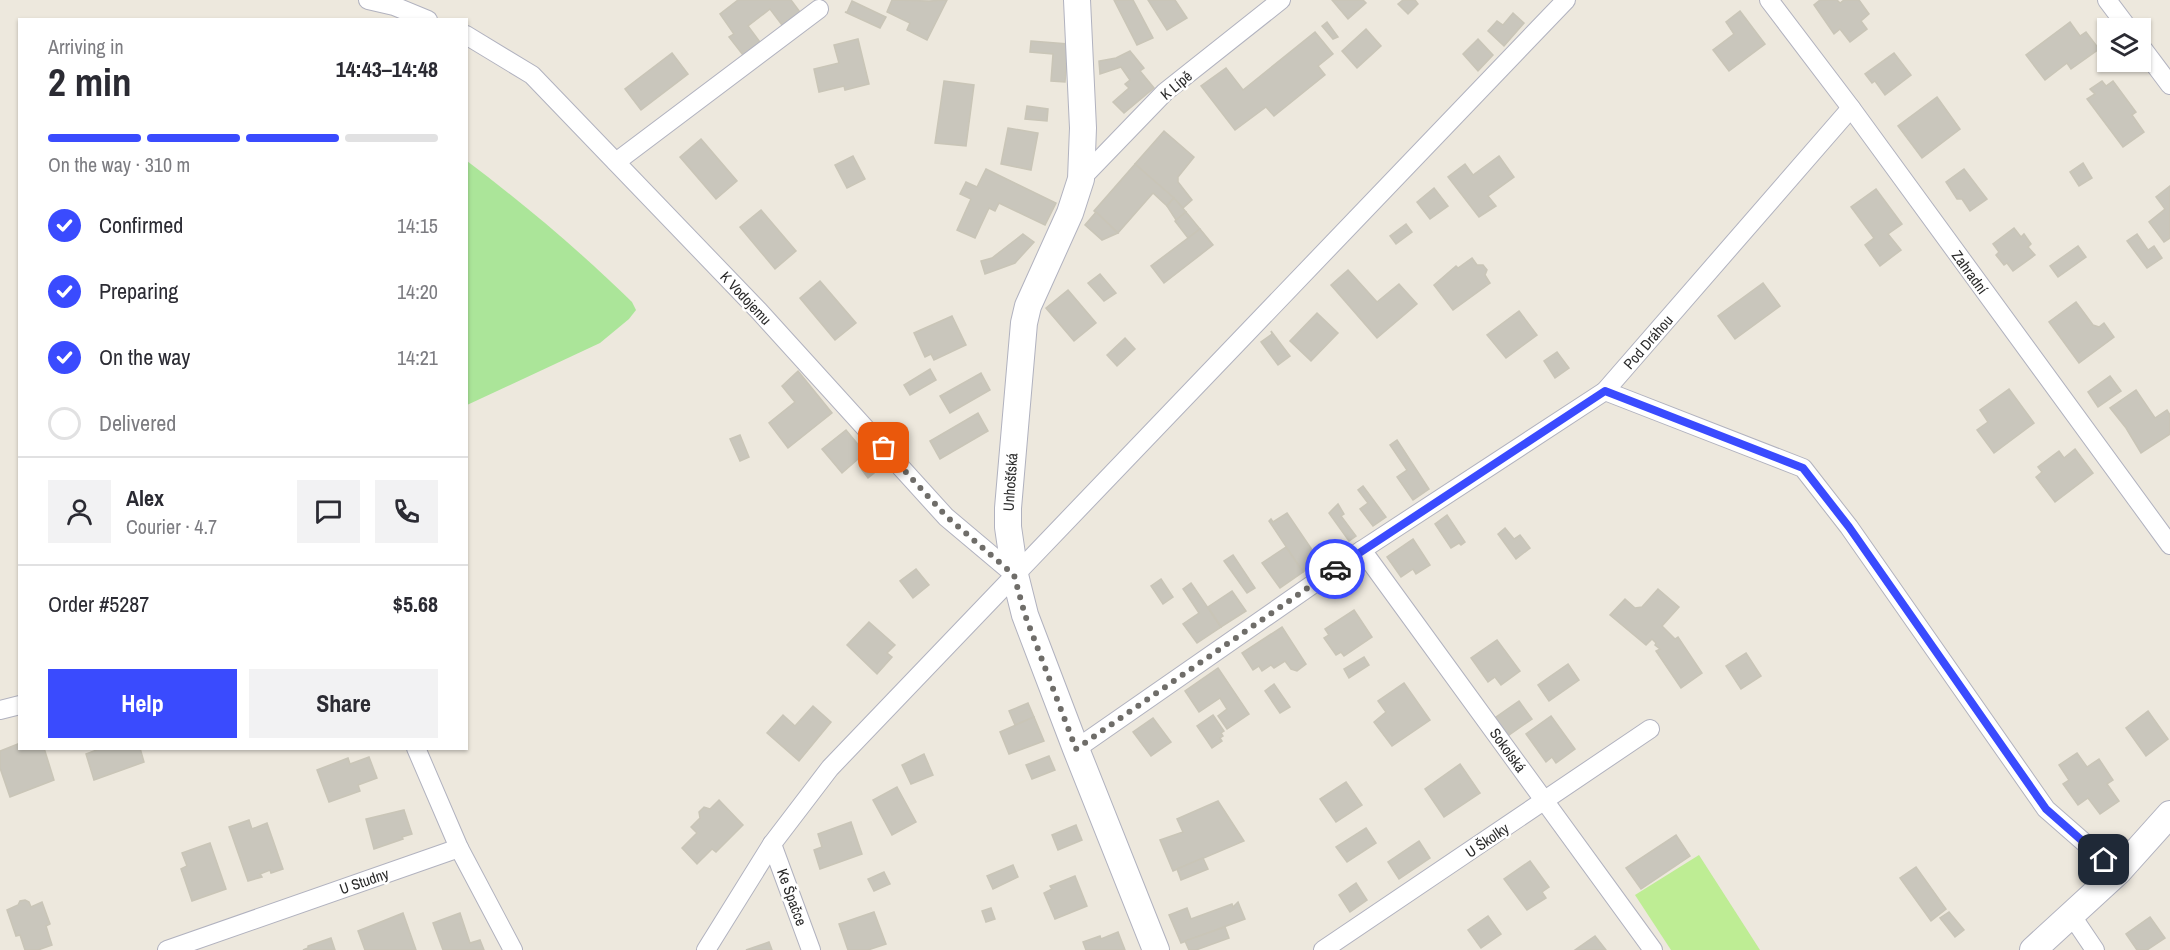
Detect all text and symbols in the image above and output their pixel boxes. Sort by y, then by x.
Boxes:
map controls [2097,18,2151,72]
button: layers [2097,18,2151,72]
text: Arriving in [48,33,124,60]
text: 14:43–14:48 [336,54,438,84]
text: 2 min [48,56,132,108]
street label: K Lípě [1156,65,1196,104]
text: On the way · 310 m [48,151,190,178]
icon: check [48,209,81,242]
text: Confirmed [99,210,183,240]
text: 14:15 [397,212,438,239]
street label: Zahradní [1947,246,1993,299]
street label: K Vodojemu [716,267,776,329]
icon: check [48,275,81,308]
text: Preparing [99,276,178,306]
text: 14:20 [397,278,438,305]
street label: Pod Dráhou [1619,310,1677,374]
icon: check [48,341,81,374]
text: On the way [99,342,190,372]
text: 14:21 [397,344,438,371]
text: Delivered [99,408,176,438]
pin [858,422,909,473]
icon: bag [867,431,900,464]
street label: Unhošťská [997,452,1023,512]
button: person [48,480,111,543]
button: chat [297,480,360,543]
button: phone [375,480,438,543]
text: Alex [126,483,164,513]
text: Courier · 4.7 [126,513,217,540]
courier [1305,539,1365,599]
icon: car [1319,553,1352,586]
text: Order #5287 [48,589,149,619]
text: $5.68 [393,589,438,619]
button: Help [48,669,237,738]
button: Share [249,669,438,738]
street label: Sokolská [1485,724,1531,776]
street label: U Školky [1461,817,1514,862]
pin [2078,834,2129,885]
icon: home [2087,843,2120,876]
street label: U Studny [337,863,392,899]
street label: Ke Špačce [772,865,812,929]

